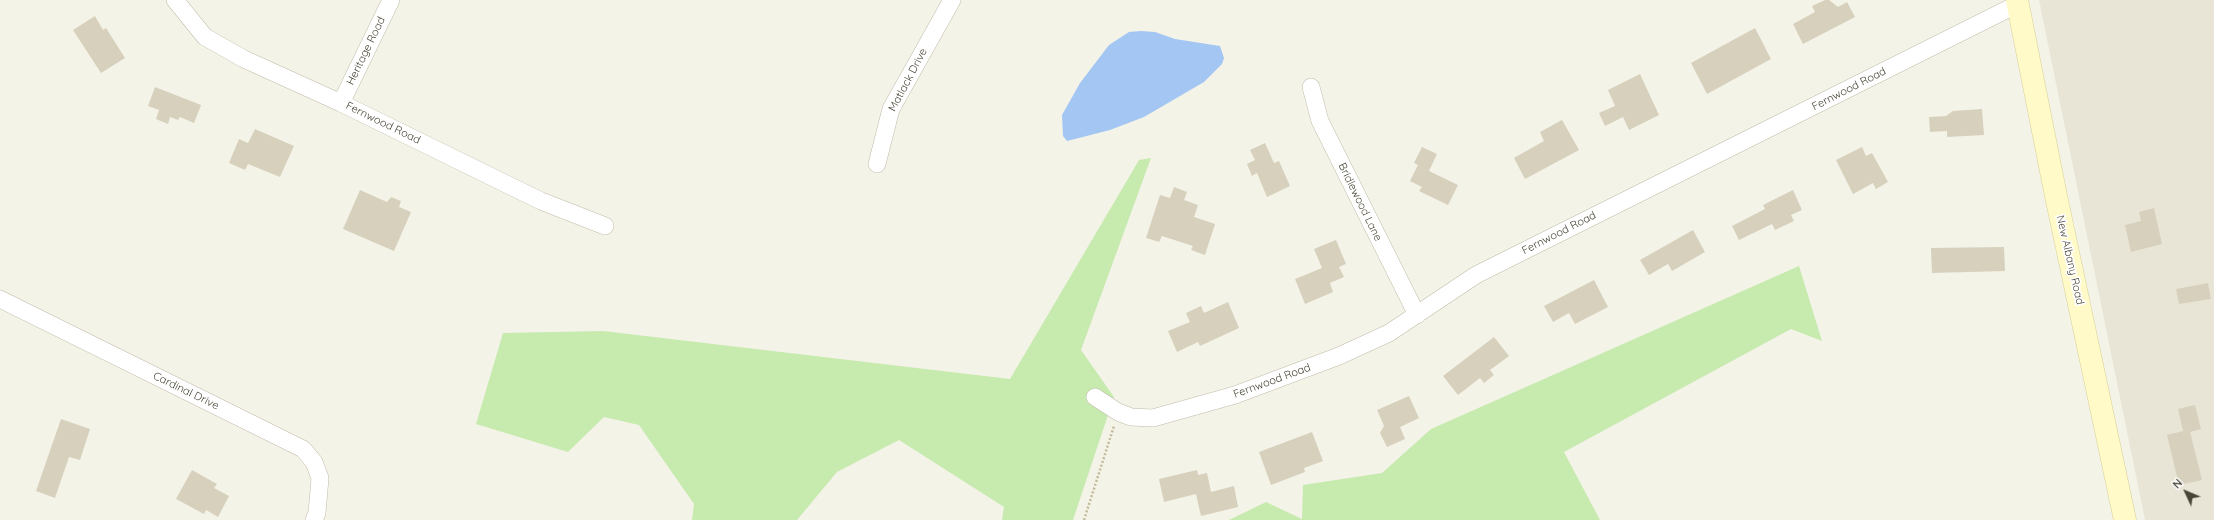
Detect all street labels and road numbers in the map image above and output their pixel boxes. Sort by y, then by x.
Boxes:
street label: Heritage Road [344,15,388,87]
street label: Matlack Drive [886,46,930,114]
street label: Fernwood Road [1810,65,1888,113]
street label: Fernwood Road [344,99,422,147]
street label: Bridlewood Lane [1335,161,1385,243]
street label: Fernwood Road [1520,209,1598,257]
street label: New Albany Road [2053,214,2087,306]
street label: Fernwood Road [1232,361,1312,401]
street label: Cardinal Drive [151,369,221,413]

